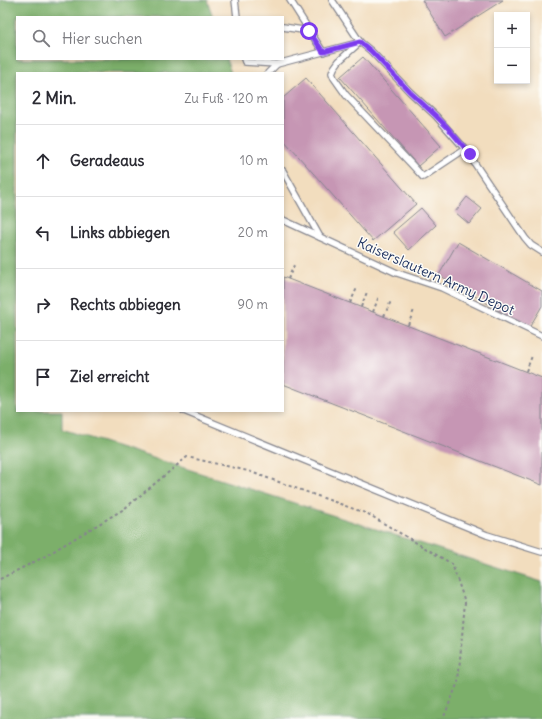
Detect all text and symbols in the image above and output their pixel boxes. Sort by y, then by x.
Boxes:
map controls [494,12,530,84]
button: + [494,12,530,48]
search box [16,16,284,60]
route start [300,22,318,40]
icon: search [30,27,52,49]
text: Hier suchen [62,29,142,48]
button: − [494,48,530,84]
text: 2 Min. [32,87,76,109]
text: Zu Fuß · 120 m [184,90,268,107]
route end [461,145,479,163]
icon: ahead [32,150,54,172]
text: Geradeaus [70,151,144,170]
text: 10 m [240,152,268,169]
icon: left [32,222,54,244]
text: Links abbiegen [70,223,170,242]
text: 20 m [238,224,268,241]
street label: Kaiserslautern Army Depot [355,233,518,319]
icon: right [32,294,54,316]
text: Rechts abbiegen [70,295,181,314]
text: 90 m [237,296,268,313]
icon: arrive [32,366,54,388]
text: Ziel erreicht [70,367,149,386]

